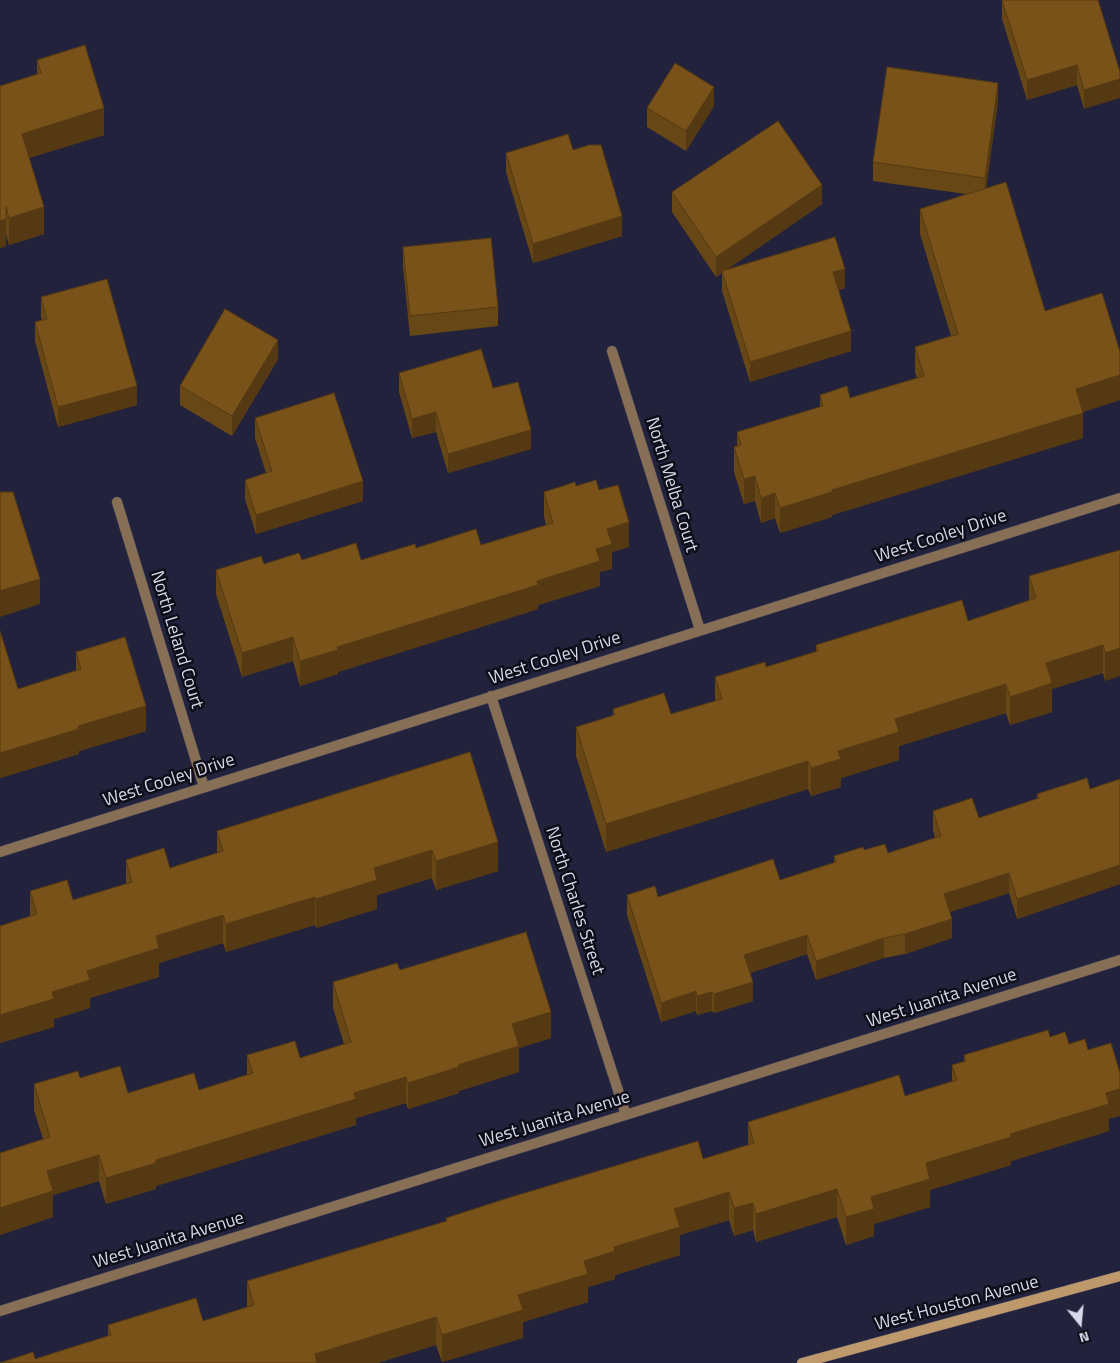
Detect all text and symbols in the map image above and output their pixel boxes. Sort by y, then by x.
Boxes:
street label: North Melba Court [640,415,702,555]
street label: West Cooley Drive [872,506,1010,568]
street label: North Leland Court [145,569,207,711]
street label: West Cooley Drive [486,628,624,690]
street label: West Cooley Drive [100,750,238,812]
street label: North Charles Street [540,824,608,978]
street label: West Juanita Avenue [864,965,1020,1033]
street label: West Juanita Avenue [477,1087,633,1153]
street label: West Juanita Avenue [91,1208,247,1274]
street label: West Houston Avenue [873,1272,1041,1336]
north arrow [1055,1298,1105,1348]
text: N [1077,1326,1092,1349]

